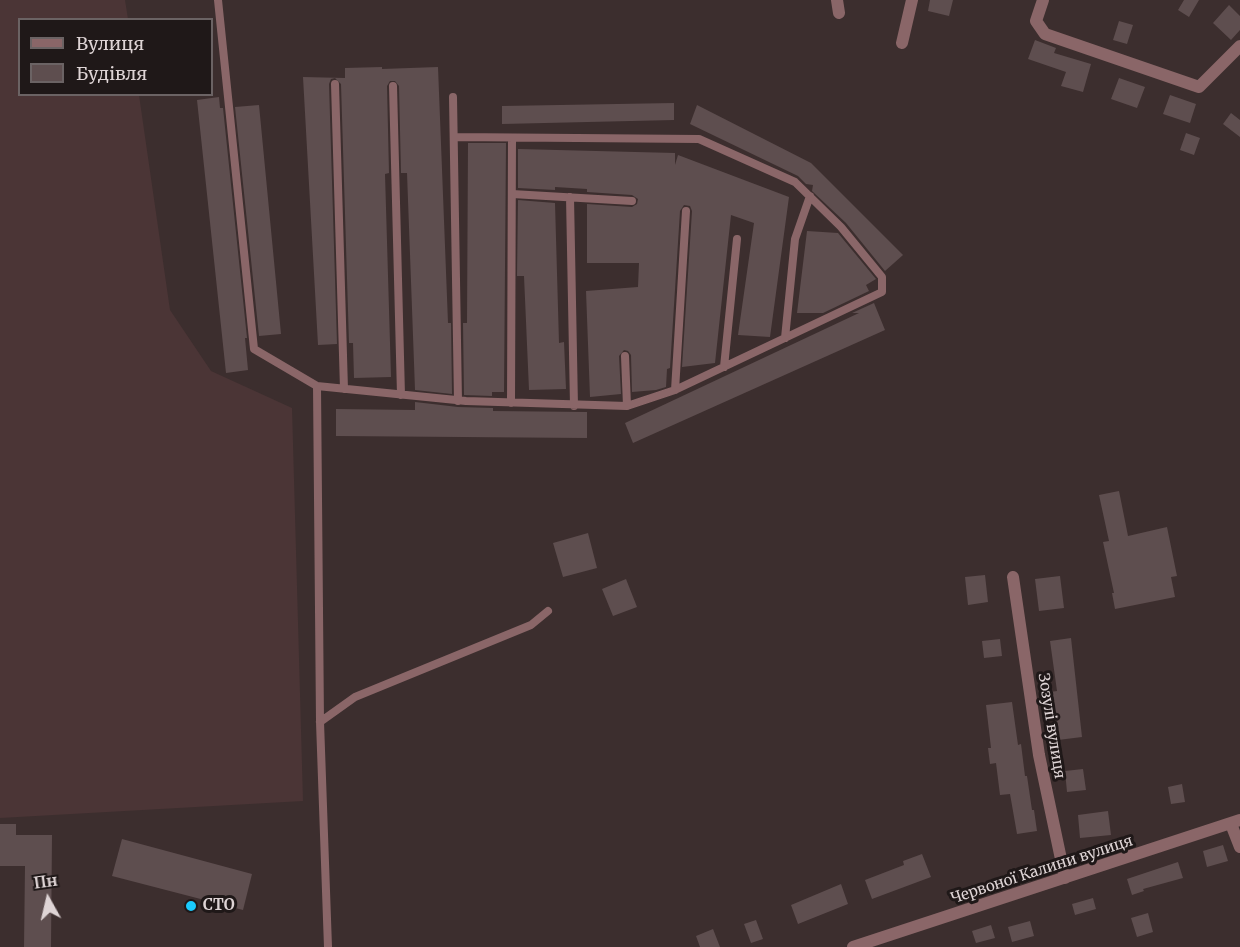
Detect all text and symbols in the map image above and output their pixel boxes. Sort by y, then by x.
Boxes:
legend [18,18,213,96]
text: Вулиця [76,32,144,55]
text: Будівля [76,62,147,85]
street label: Зозулі вулиця [1034,672,1068,780]
street label: Червоної Калини вулиця [949,832,1135,908]
north arrow [18,869,78,929]
text: Пн [32,870,59,893]
place label: СТО [203,897,235,915]
marker: СТО [184,899,198,913]

